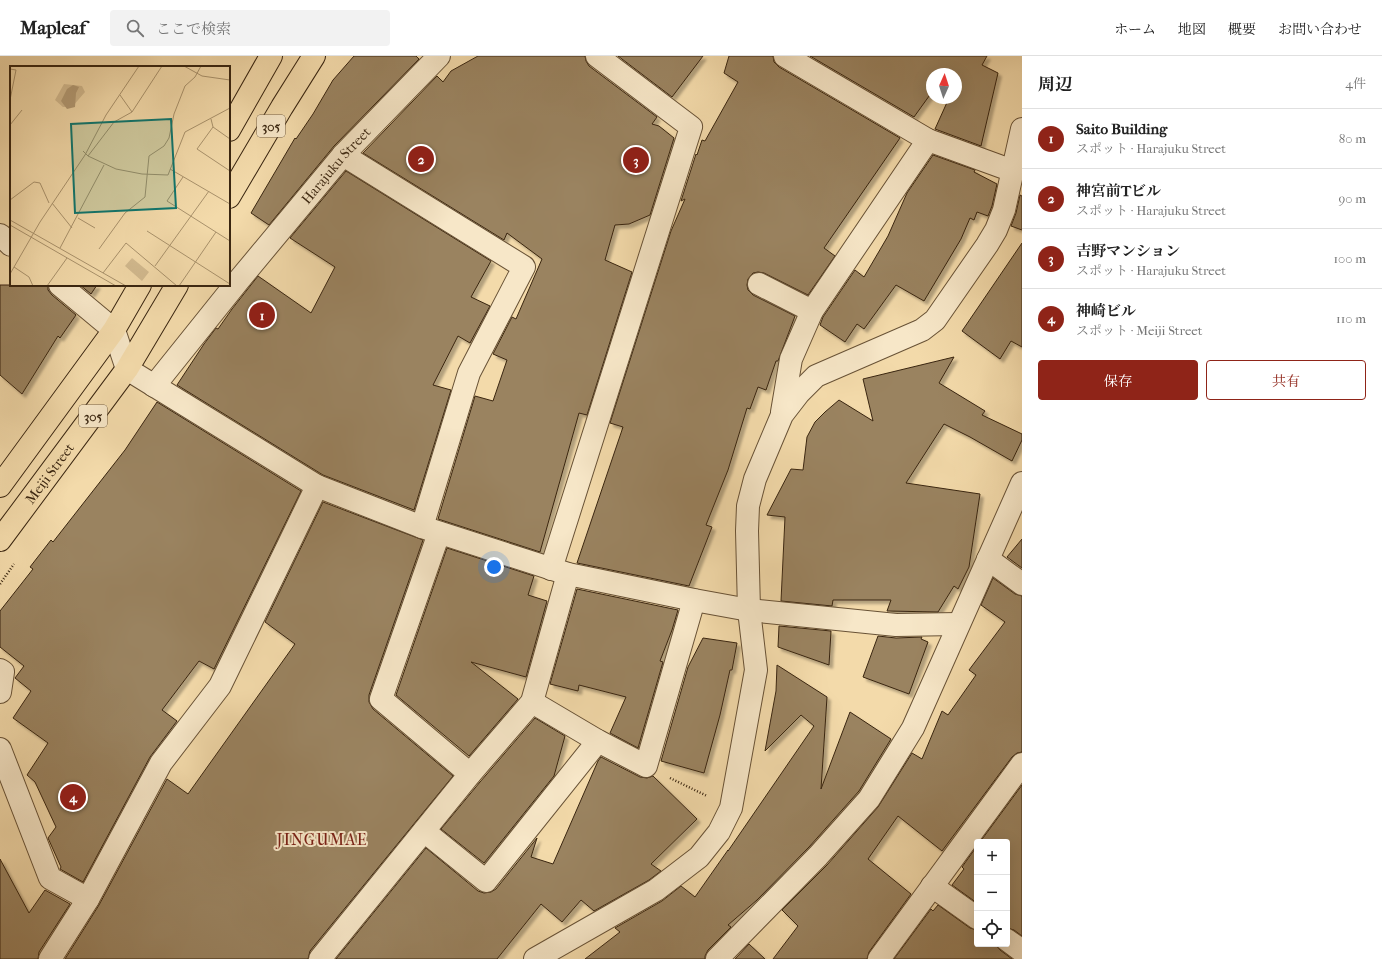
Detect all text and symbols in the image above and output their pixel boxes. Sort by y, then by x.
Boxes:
search box [110,10,390,46]
text: Mapleaf [20,17,86,39]
icon: search [124,17,146,39]
text: ここで検索 [156,20,231,38]
text: ホーム [1114,21,1156,38]
text: 地図 [1178,21,1206,38]
text: 概要 [1228,21,1256,38]
text: お問い合わせ [1278,21,1362,38]
inset map [10,66,230,286]
north arrow [926,68,962,104]
text: 周辺 [1038,74,1072,94]
text: 4件 [1345,76,1366,91]
road number: 305 [257,115,285,137]
text: Saito Building [1076,120,1167,138]
street label: Harajuku Street [298,123,374,207]
text: 1 [1049,131,1053,146]
text: 80 m [1339,131,1366,146]
text: スポット · Harajuku Street [1076,141,1226,156]
pin: 2 [408,144,434,174]
pin: 3 [623,145,649,175]
text: 神宮前Tビル [1076,182,1161,200]
text: 2 [1048,191,1054,206]
text: 90 m [1338,191,1366,206]
text: スポット · Harajuku Street [1076,203,1226,218]
text: 吉野マンション [1076,242,1180,260]
text: 3 [1048,251,1054,266]
text: 100 m [1333,251,1366,266]
text: スポット · Harajuku Street [1076,263,1226,278]
pin: 1 [249,300,275,330]
text: 神崎ビル [1076,302,1136,320]
text: 4 [1047,311,1055,326]
text: 110 m [1336,311,1366,326]
text: スポット · Meiji Street [1076,323,1202,338]
button: 保存 [1038,360,1198,400]
button: 共有 [1206,360,1366,400]
road number: 305 [79,405,107,427]
street label: Meiji Street [21,440,78,507]
your location [484,557,504,577]
pin: 4 [60,782,86,812]
district label: JINGUMAE [275,830,367,849]
map controls [974,839,1010,947]
button: + [974,839,1010,875]
button: − [974,875,1010,911]
button: locate [974,911,1010,947]

